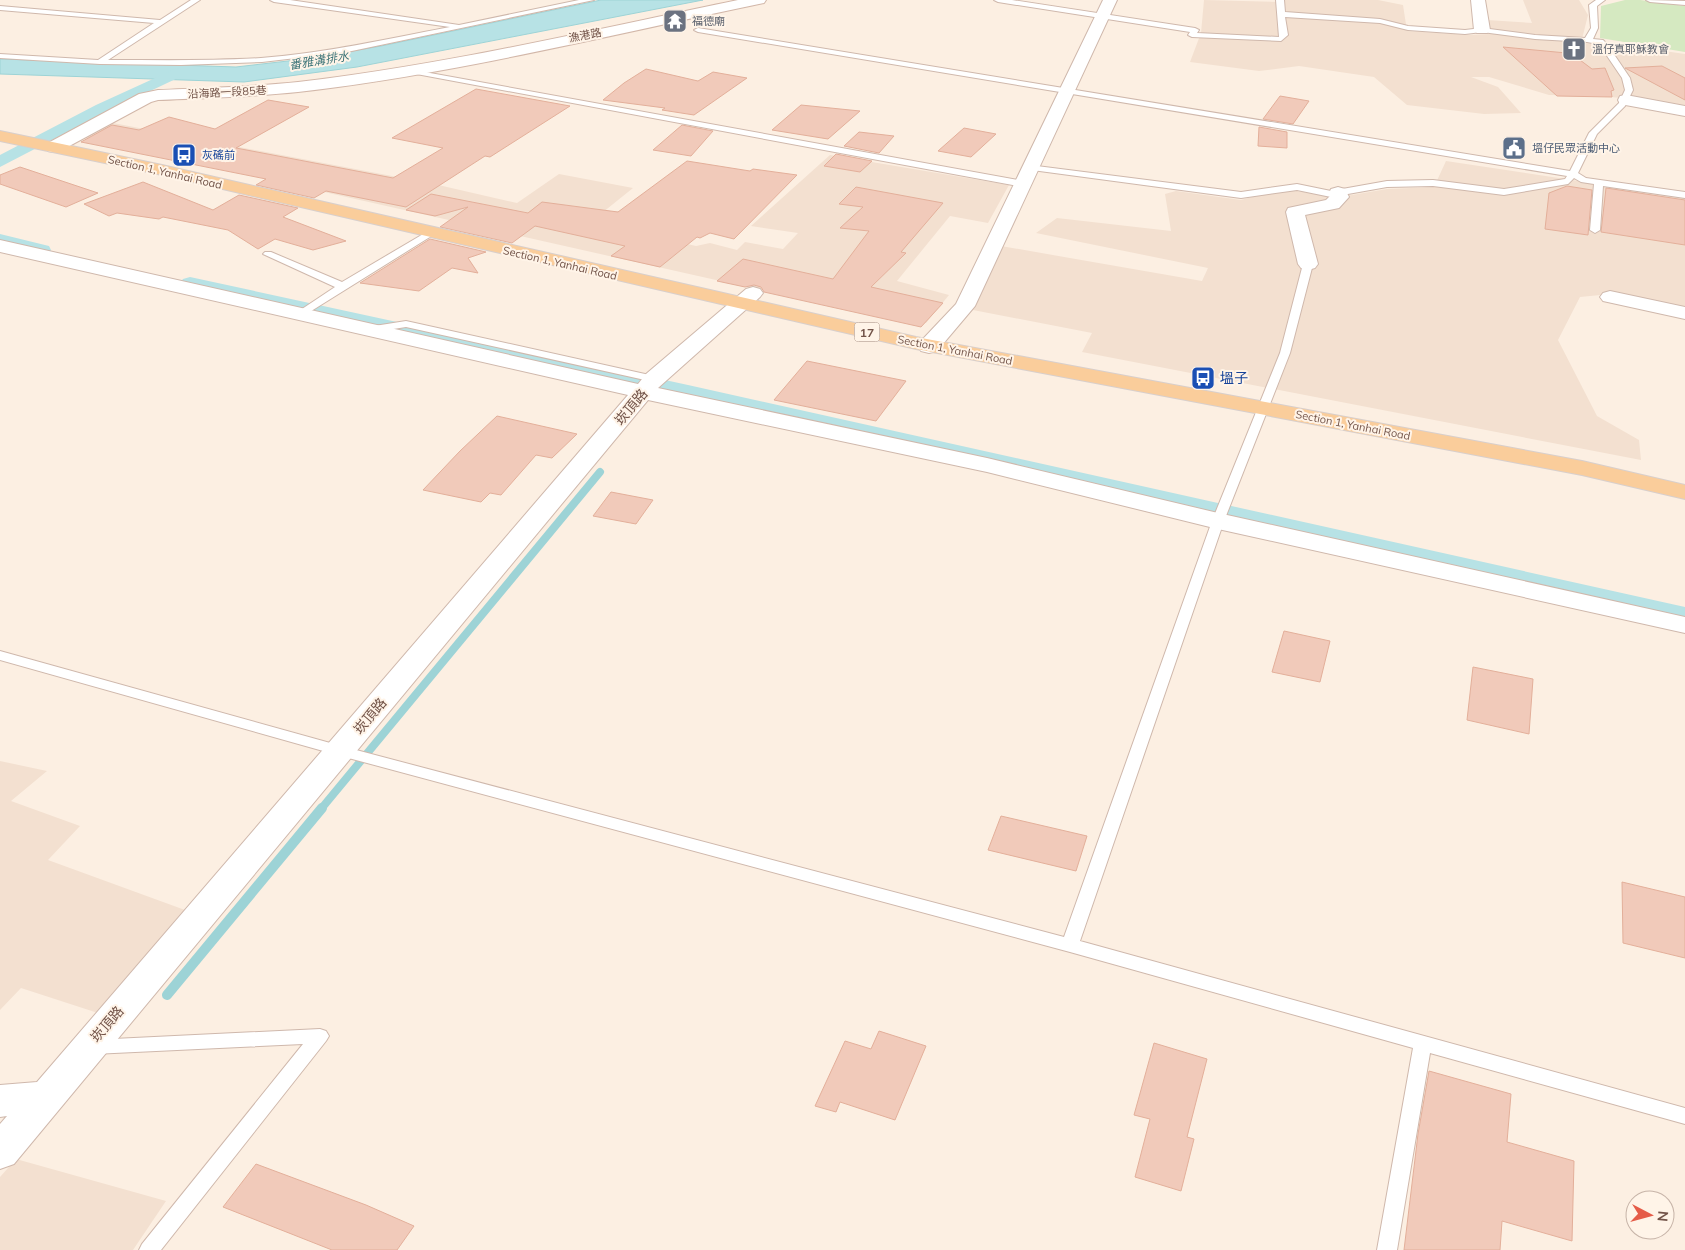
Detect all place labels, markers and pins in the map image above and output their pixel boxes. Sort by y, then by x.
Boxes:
temple icon: 福德廟 [662,8,688,34]
place label: 福德廟 [692,14,725,28]
church icon: 溫仔真耶穌教會 [1561,36,1587,62]
place label: 溫仔真耶穌教會 [1592,42,1669,56]
public building icon: 塭仔民眾活動中心 [1501,135,1527,161]
place label: 塭仔民眾活動中心 [1532,141,1620,155]
bus stop icon: 灰磘前 [171,142,197,168]
place label: 灰磘前 [202,148,235,162]
bus stop icon: 塭子 [1190,365,1216,391]
place label: 塭子 [1220,369,1248,387]

